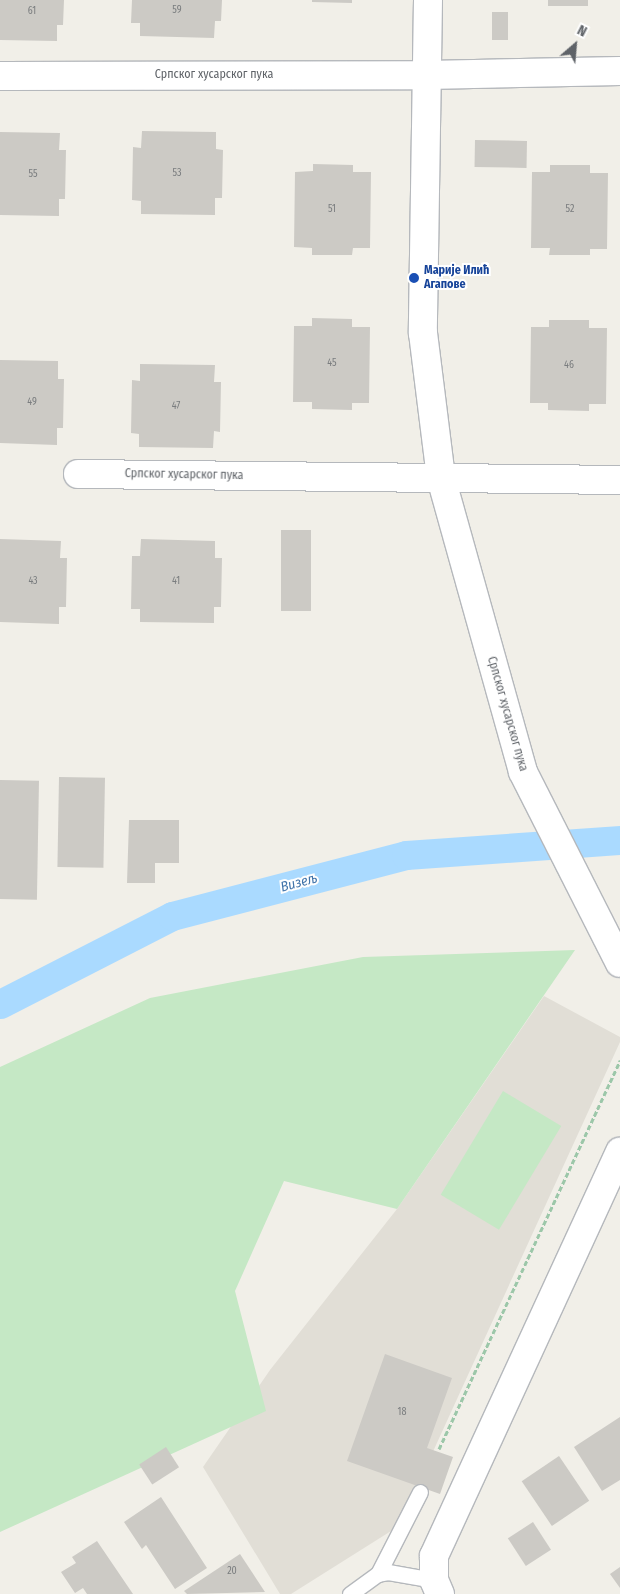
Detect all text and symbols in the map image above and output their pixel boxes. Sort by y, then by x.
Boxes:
house number: 59 [172,5,182,17]
house number: 61 [28,6,36,18]
north arrow [550,20,600,70]
text: N [574,22,590,41]
street label: Српског хусарског пука [155,68,273,82]
house number: 53 [172,168,182,180]
house number: 55 [28,169,38,181]
house number: 51 [328,204,336,216]
house number: 52 [566,204,574,216]
place label: Марије Илић Агапове [424,264,489,292]
marker: Марије Илић Агапове [408,272,420,284]
house number: 45 [327,358,337,370]
house number: 46 [564,360,574,372]
house number: 49 [27,397,37,409]
house number: 47 [172,401,180,413]
street label: Српског хусарског пука [125,467,243,483]
house number: 43 [28,576,38,588]
house number: 41 [172,576,180,588]
street label: Српског хусарског пука [484,655,530,773]
water label: Визељ [279,870,319,896]
house number: 18 [398,1407,406,1419]
house number: 20 [227,1566,237,1578]

